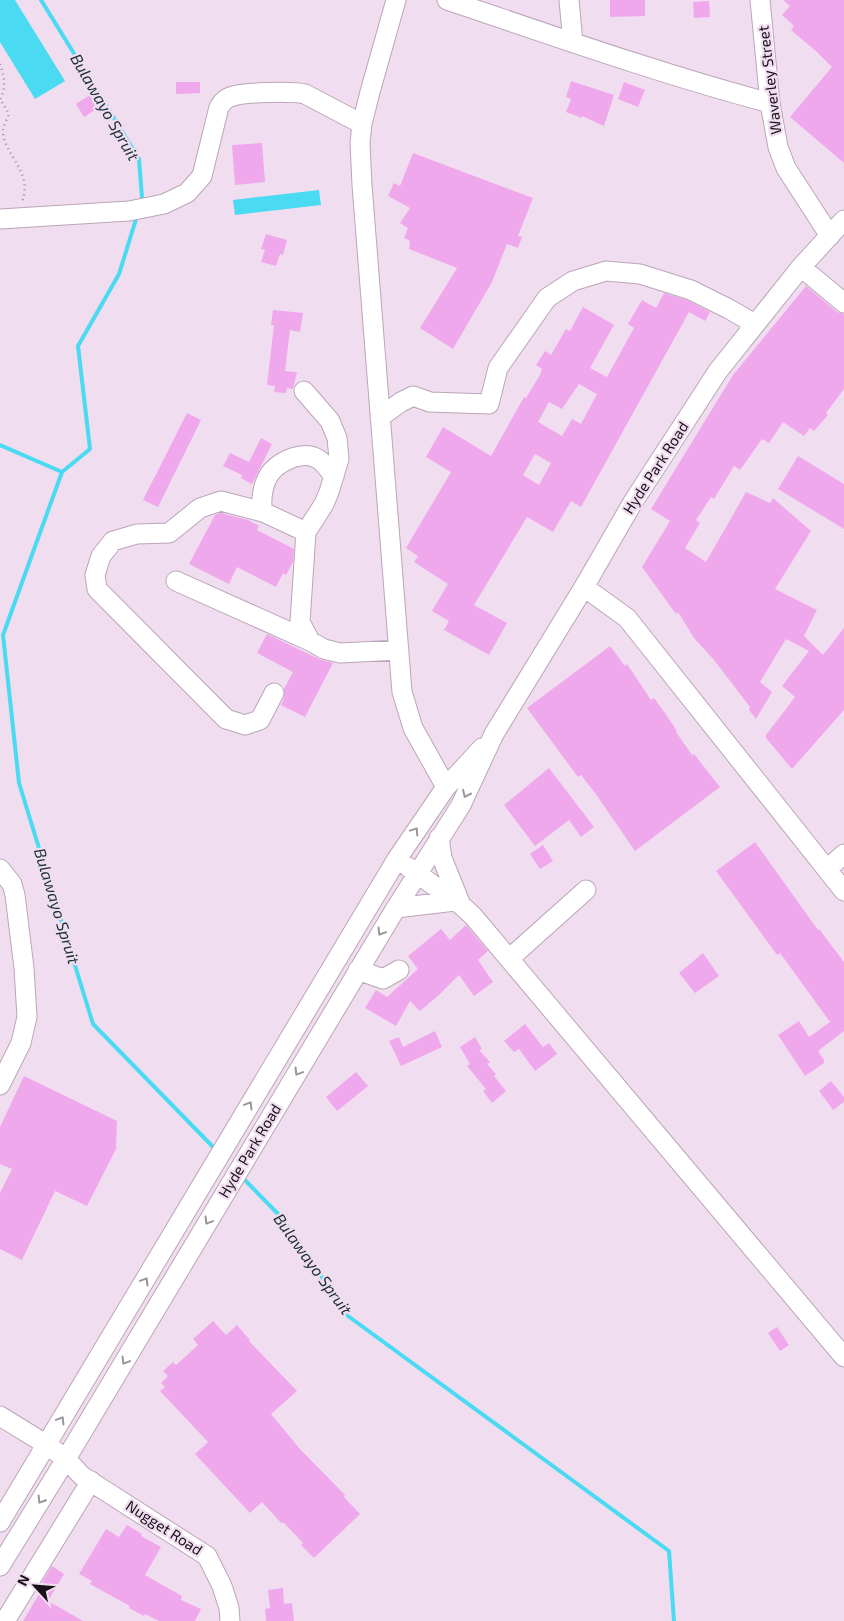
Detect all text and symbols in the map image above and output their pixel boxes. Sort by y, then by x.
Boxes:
street label: Waverley Street [753,25,785,135]
water label: Bulawayo Spruit [66,50,144,165]
street label: Hyde Park Road [619,418,692,517]
one-way arrow [462,789,473,798]
one-way arrow [409,828,419,837]
water label: Bulawayo Spruit [30,846,84,967]
one-way arrow [378,927,388,936]
one-way arrow [294,1066,304,1075]
street label: Hyde Park Road [214,1100,284,1201]
one-way arrow [243,1101,253,1110]
water label: Bulawayo Spruit [270,1209,357,1319]
one-way arrow [205,1216,215,1225]
one-way arrow [138,1277,148,1286]
one-way arrow [121,1355,131,1364]
one-way arrow [55,1417,65,1426]
one-way arrow [37,1494,47,1503]
street label: Nugget Road [123,1496,206,1559]
north arrow [10,1561,60,1611]
text: N [13,1572,33,1588]

